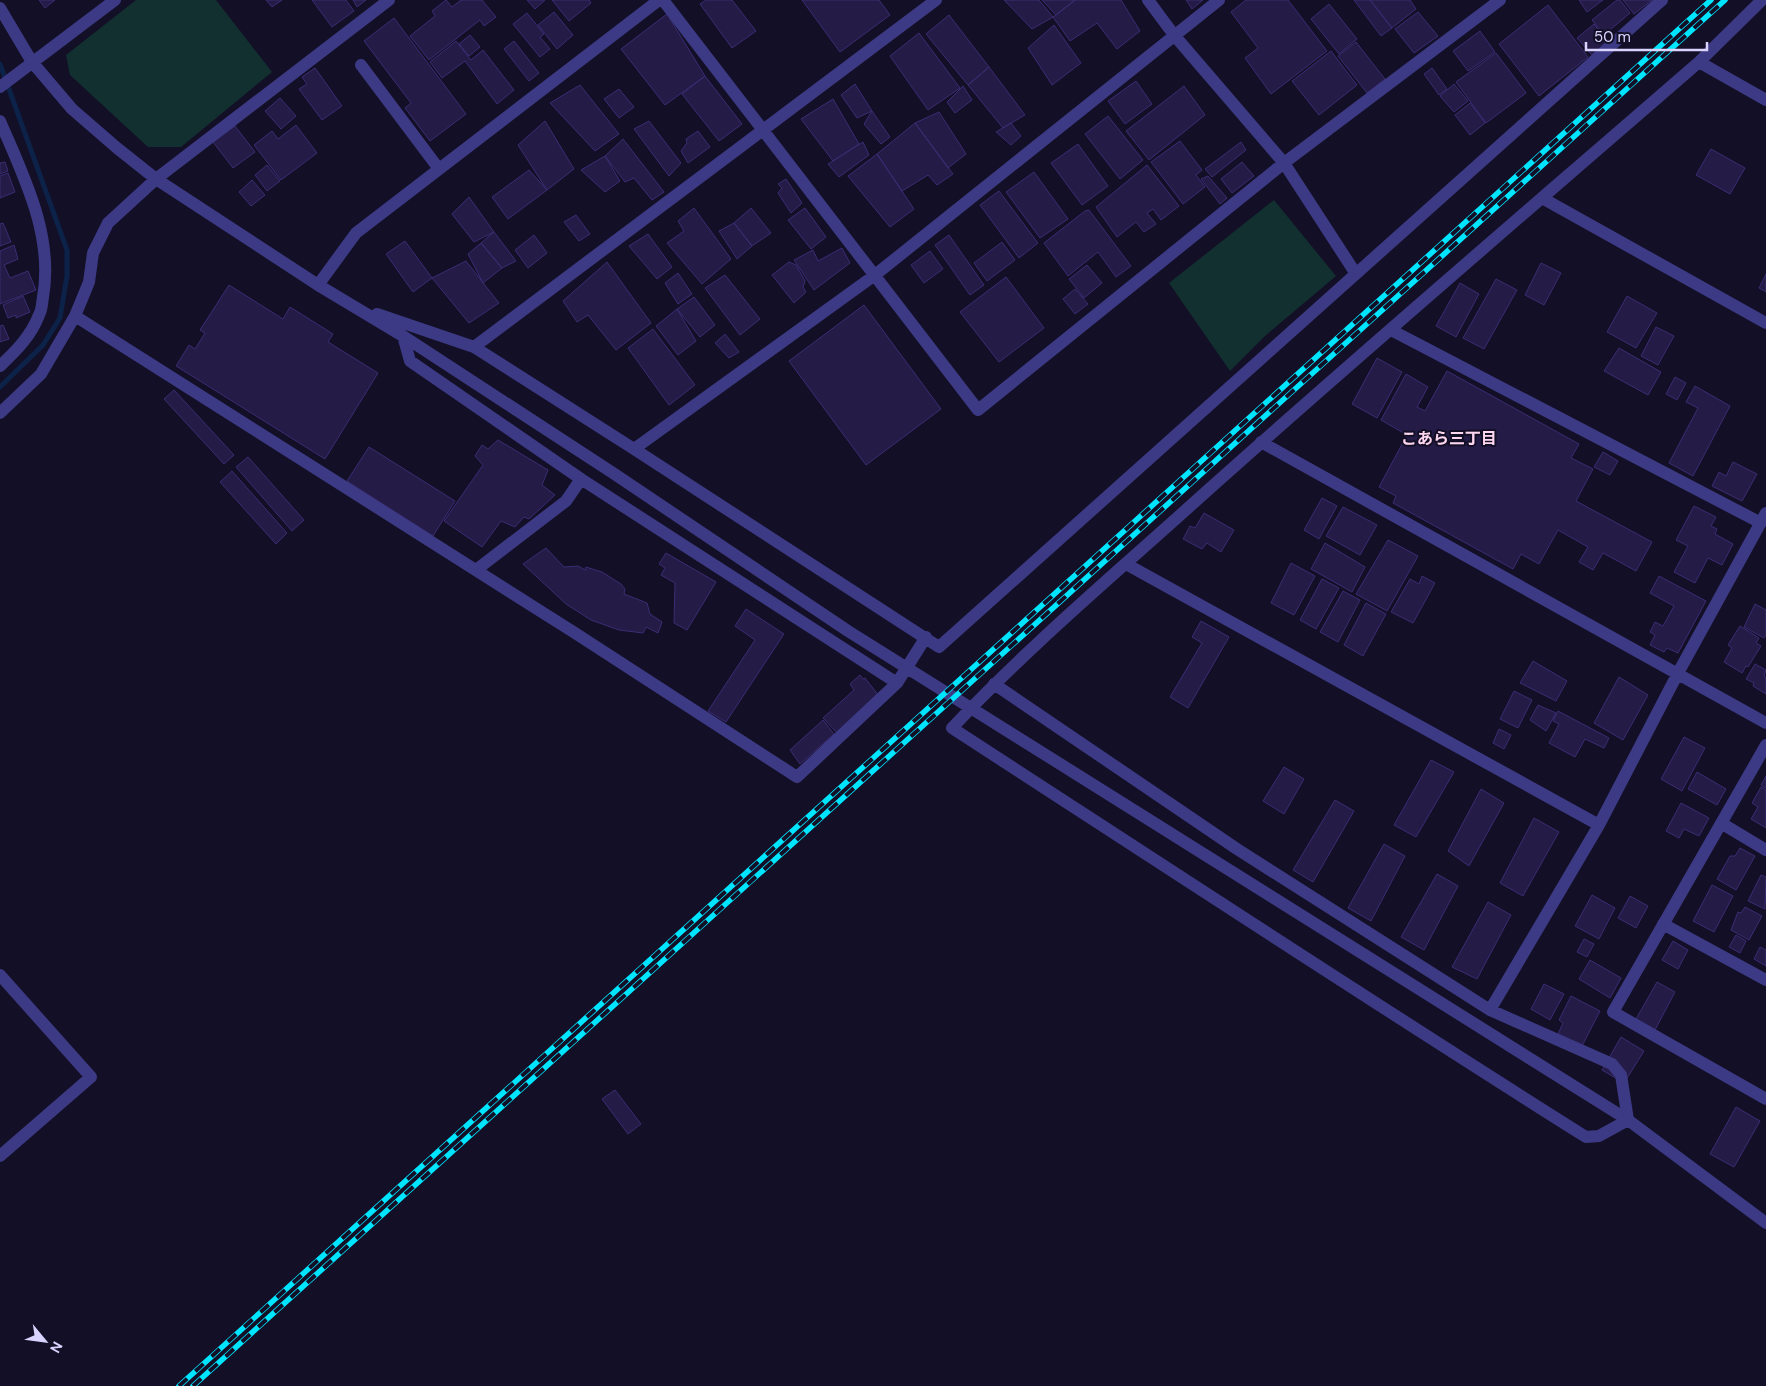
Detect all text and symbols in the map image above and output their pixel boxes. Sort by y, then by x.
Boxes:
scale bar [1586,20,1707,52]
text: 50 m [1594,27,1631,47]
district label: こあら三丁目 [1401,428,1497,449]
north arrow [20,1316,70,1366]
text: N [46,1338,67,1356]

